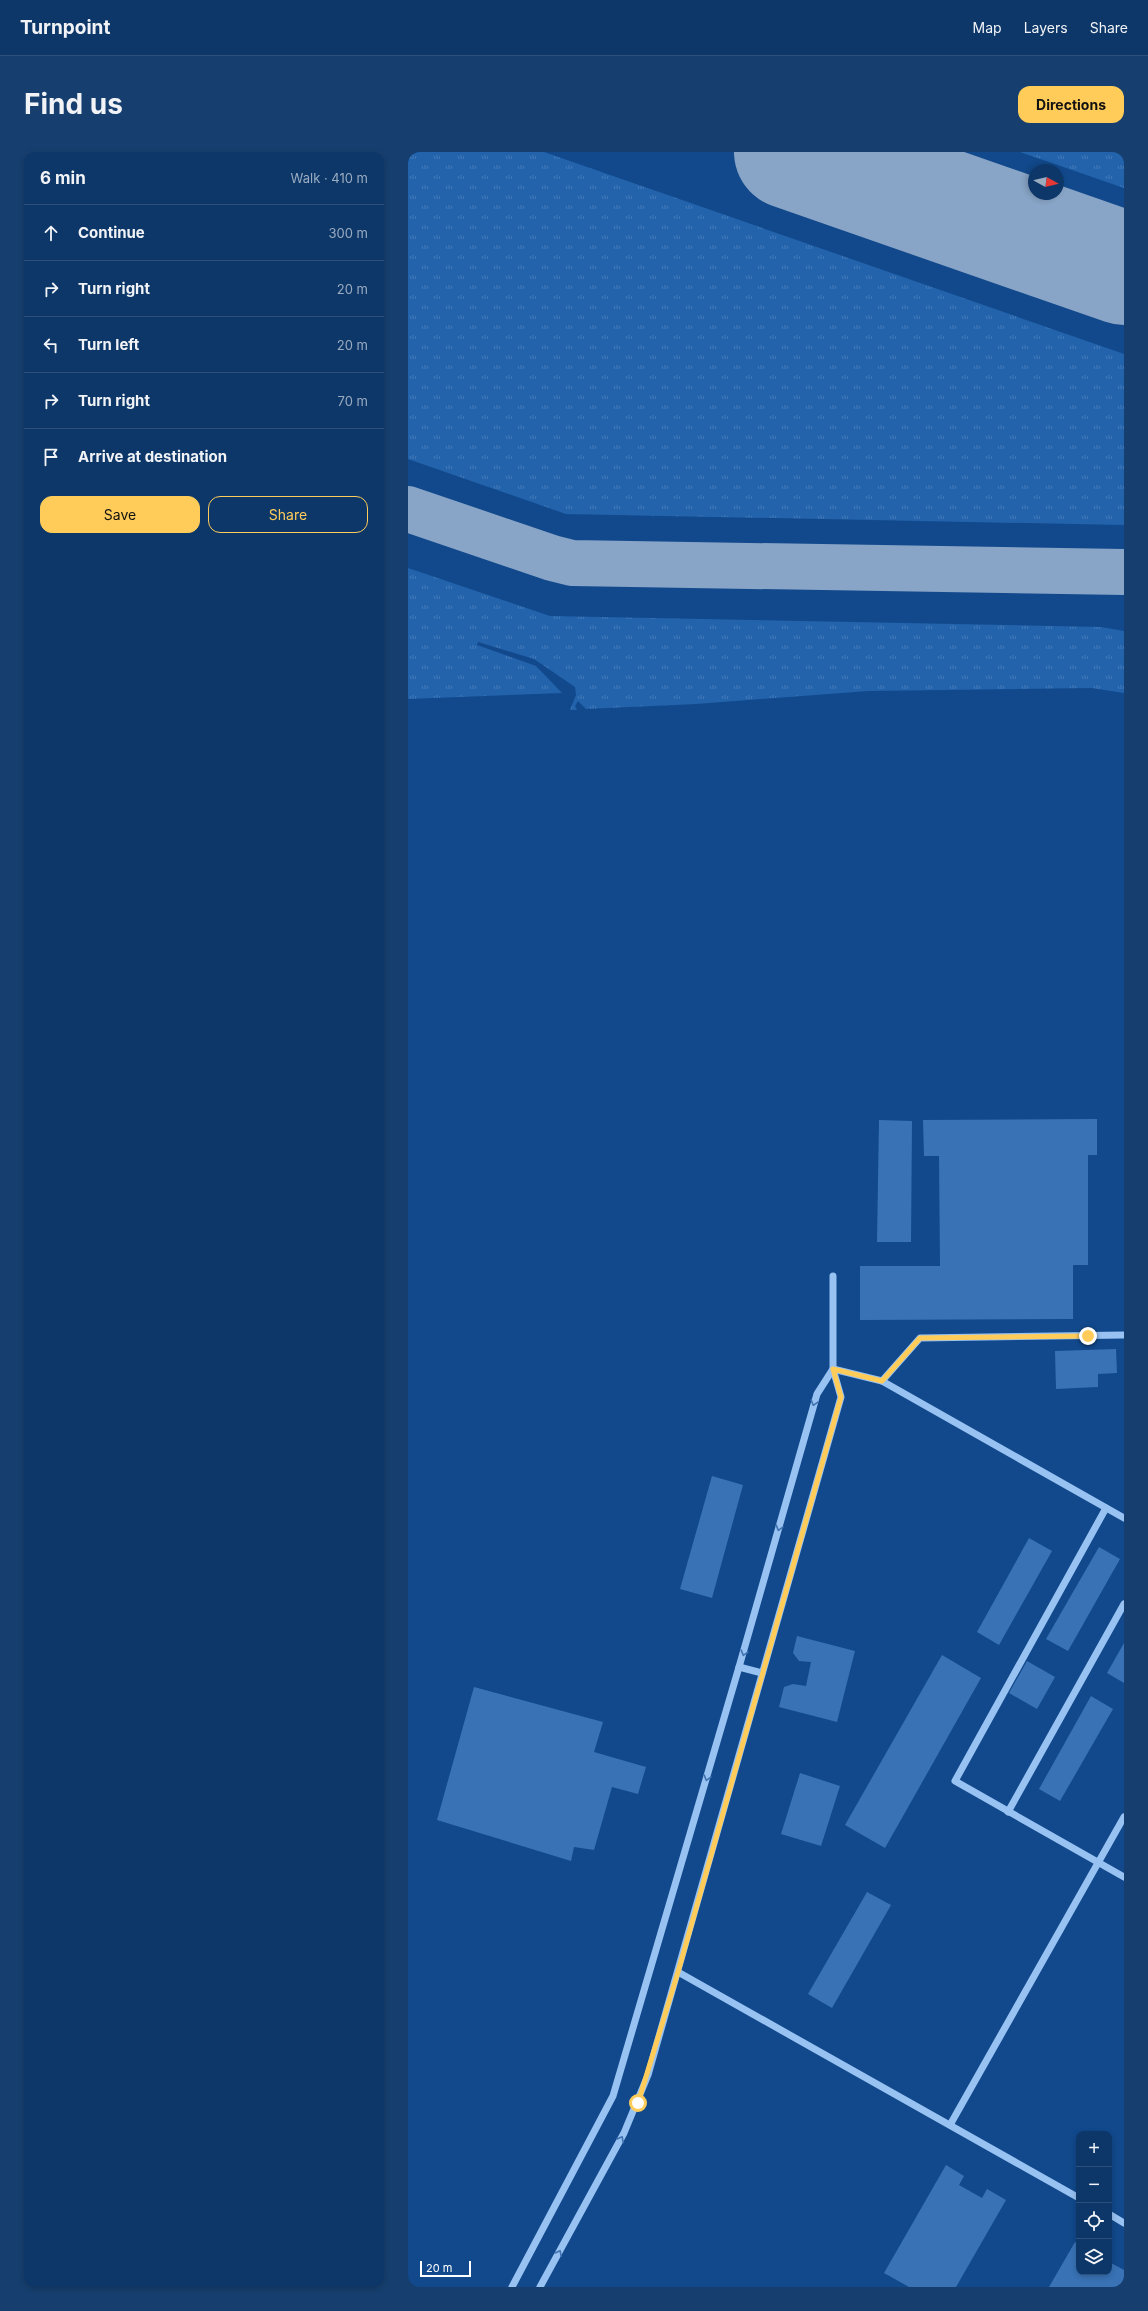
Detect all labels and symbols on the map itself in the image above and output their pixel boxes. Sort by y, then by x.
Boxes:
north arrow [1028,164,1064,200]
route end [1079,1327,1097,1345]
one-way arrow [811,1399,819,1406]
one-way arrow [775,1524,784,1531]
one-way arrow [740,1650,748,1656]
one-way arrow [703,1774,712,1781]
route start [629,2094,647,2112]
one-way arrow [617,2135,624,2143]
one-way arrow [554,2250,562,2257]
scale bar [420,2259,471,2278]

